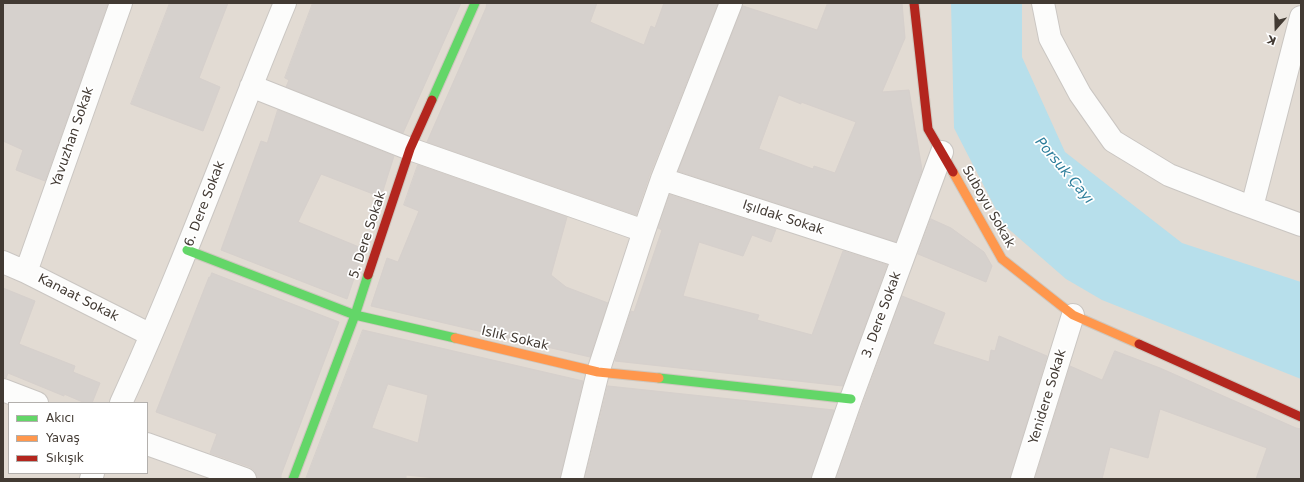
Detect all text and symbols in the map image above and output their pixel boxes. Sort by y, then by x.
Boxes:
north arrow [1256,8,1296,48]
text: K [1265,32,1278,47]
street label: Yavuzhan Sokak [49,85,97,189]
water label: Porsuk Çayı [1031,134,1097,208]
street label: 6. Dere Sokak [181,159,229,249]
street label: Suboyu Sokak [958,163,1018,251]
street label: 5. Dere Sokak [347,189,389,281]
street label: Işıldak Sokak [740,197,826,239]
street label: 3. Dere Sokak [859,270,905,360]
street label: Kanaat Sokak [35,271,121,325]
street label: Islık Sokak [480,324,550,354]
street label: Yenidere Sokak [1026,348,1070,446]
legend [8,402,148,474]
text: Akıcı [46,411,74,425]
text: Yavaş [46,431,80,445]
text: Sıkışık [46,451,84,465]

